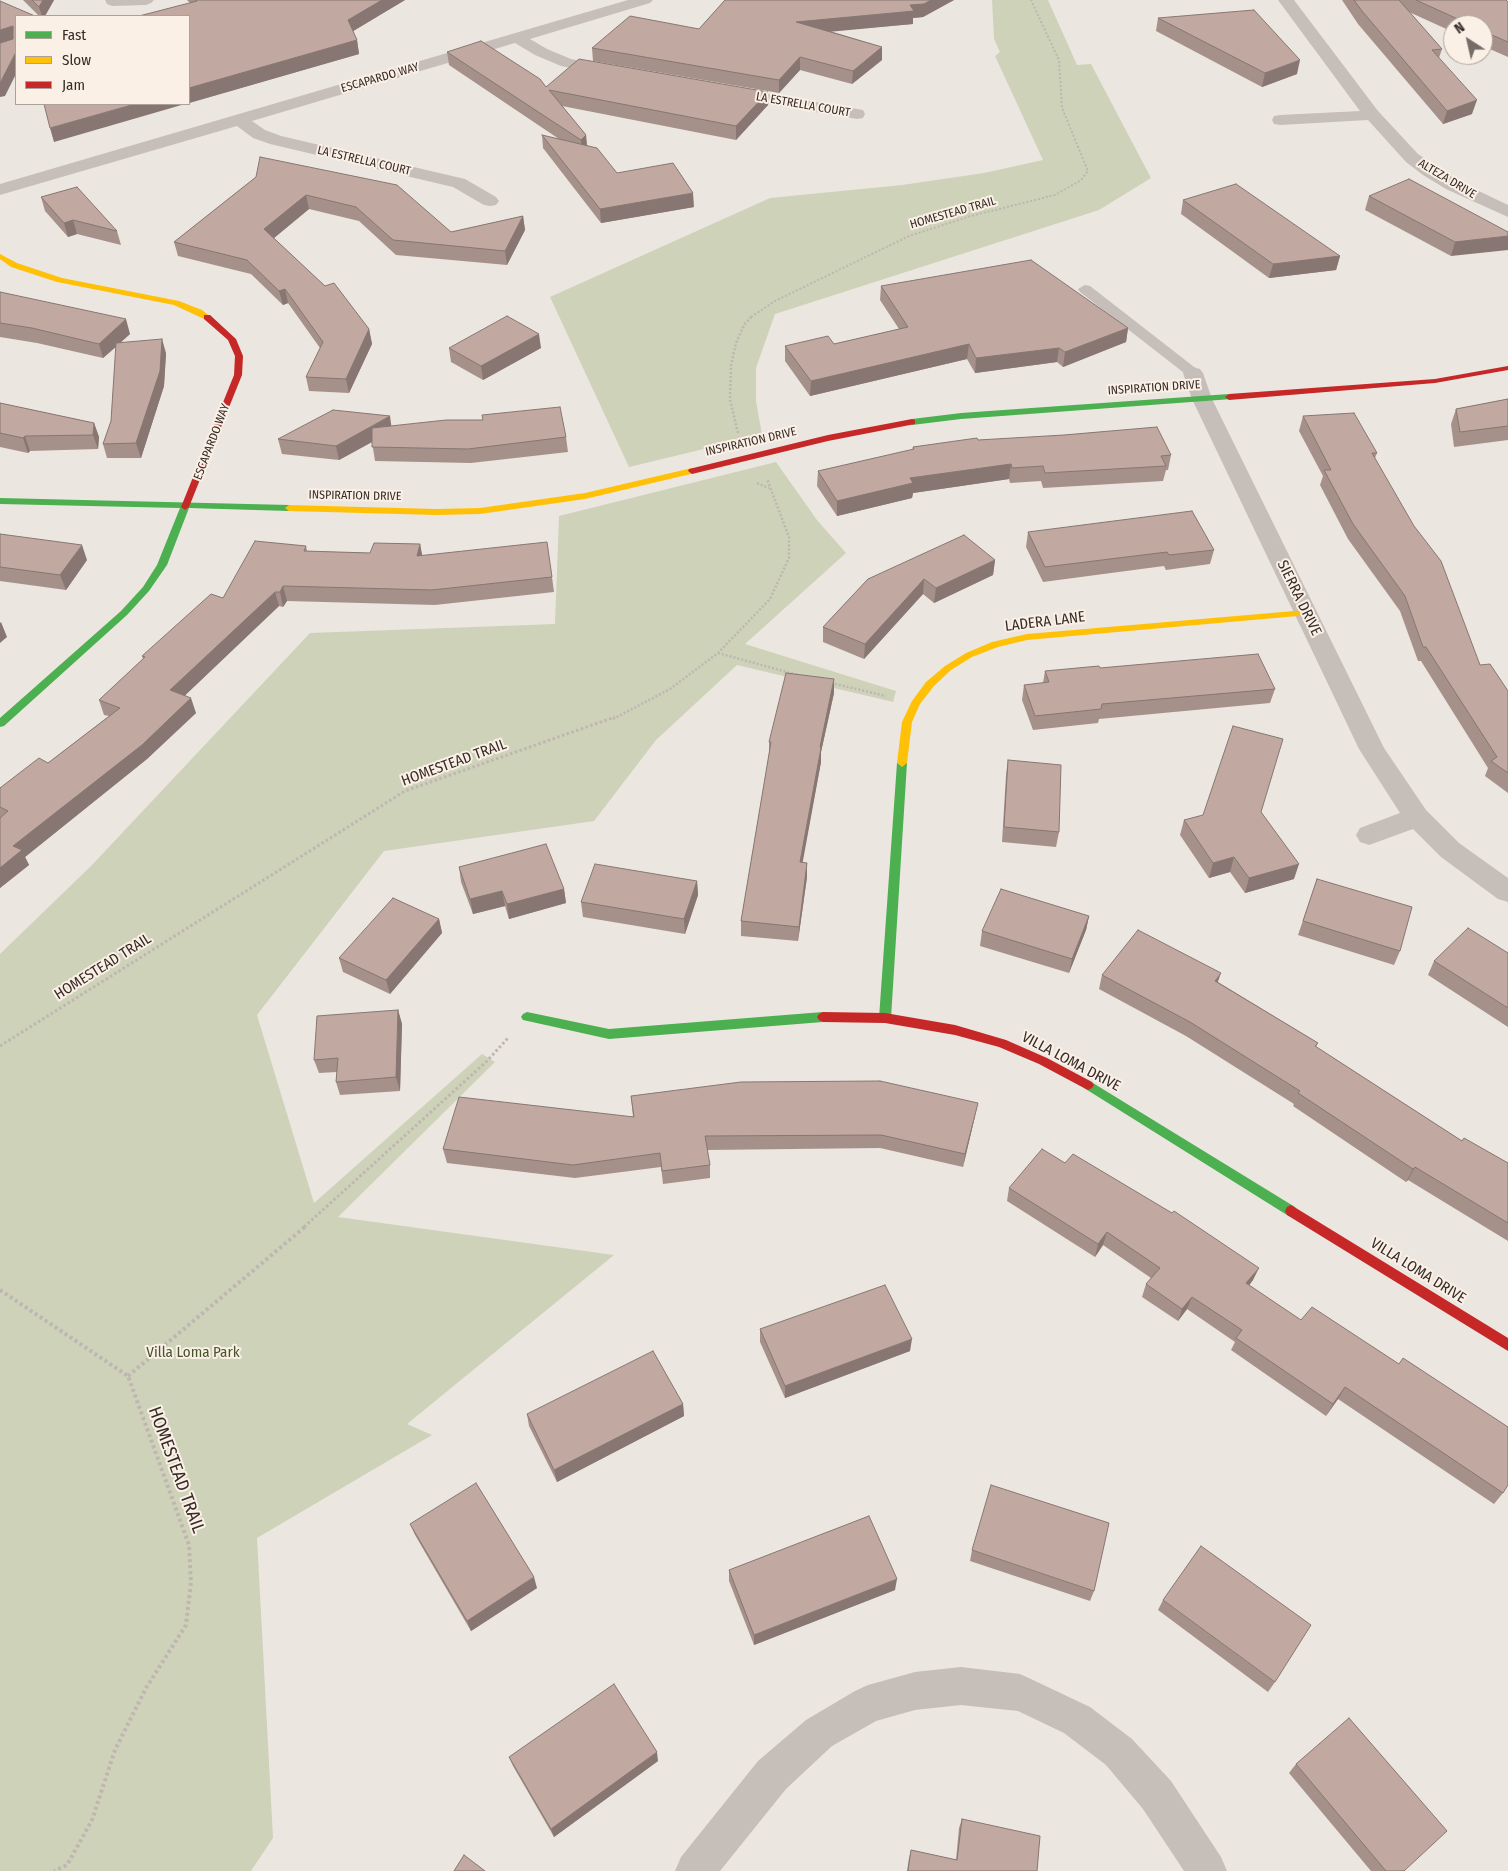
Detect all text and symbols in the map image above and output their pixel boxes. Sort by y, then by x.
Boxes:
legend [15,15,190,105]
north arrow [1443,15,1493,65]
text: N [1451,19,1468,37]
text: Fast [62,26,86,44]
text: Slow [62,51,91,69]
street label: ESCAPARDO WAY [339,60,421,96]
text: Jam [62,76,85,94]
street label: LA ESTRELLA COURT [755,90,851,120]
street label: LA ESTRELLA COURT [316,143,412,179]
street label: ALTEZA DRIVE [1415,156,1479,202]
street label: HOMESTEAD TRAIL [908,194,998,232]
street label: INSPIRATION DRIVE [1107,378,1201,398]
street label: ESCAPARDO WAY [191,402,233,482]
street label: INSPIRATION DRIVE [704,425,798,459]
street label: INSPIRATION DRIVE [308,488,402,504]
street label: SIERRA DRIVE [1273,557,1325,639]
street label: LADERA LANE [1004,608,1086,636]
street label: HOMESTEAD TRAIL [399,736,509,790]
street label: HOMESTEAD TRAIL [51,930,155,1004]
street label: VILLA LOMA DRIVE [1019,1028,1123,1096]
street label: VILLA LOMA DRIVE [1367,1234,1469,1308]
park label: Villa Loma Park [146,1344,240,1362]
street label: HOMESTEAD TRAIL [143,1404,209,1536]

